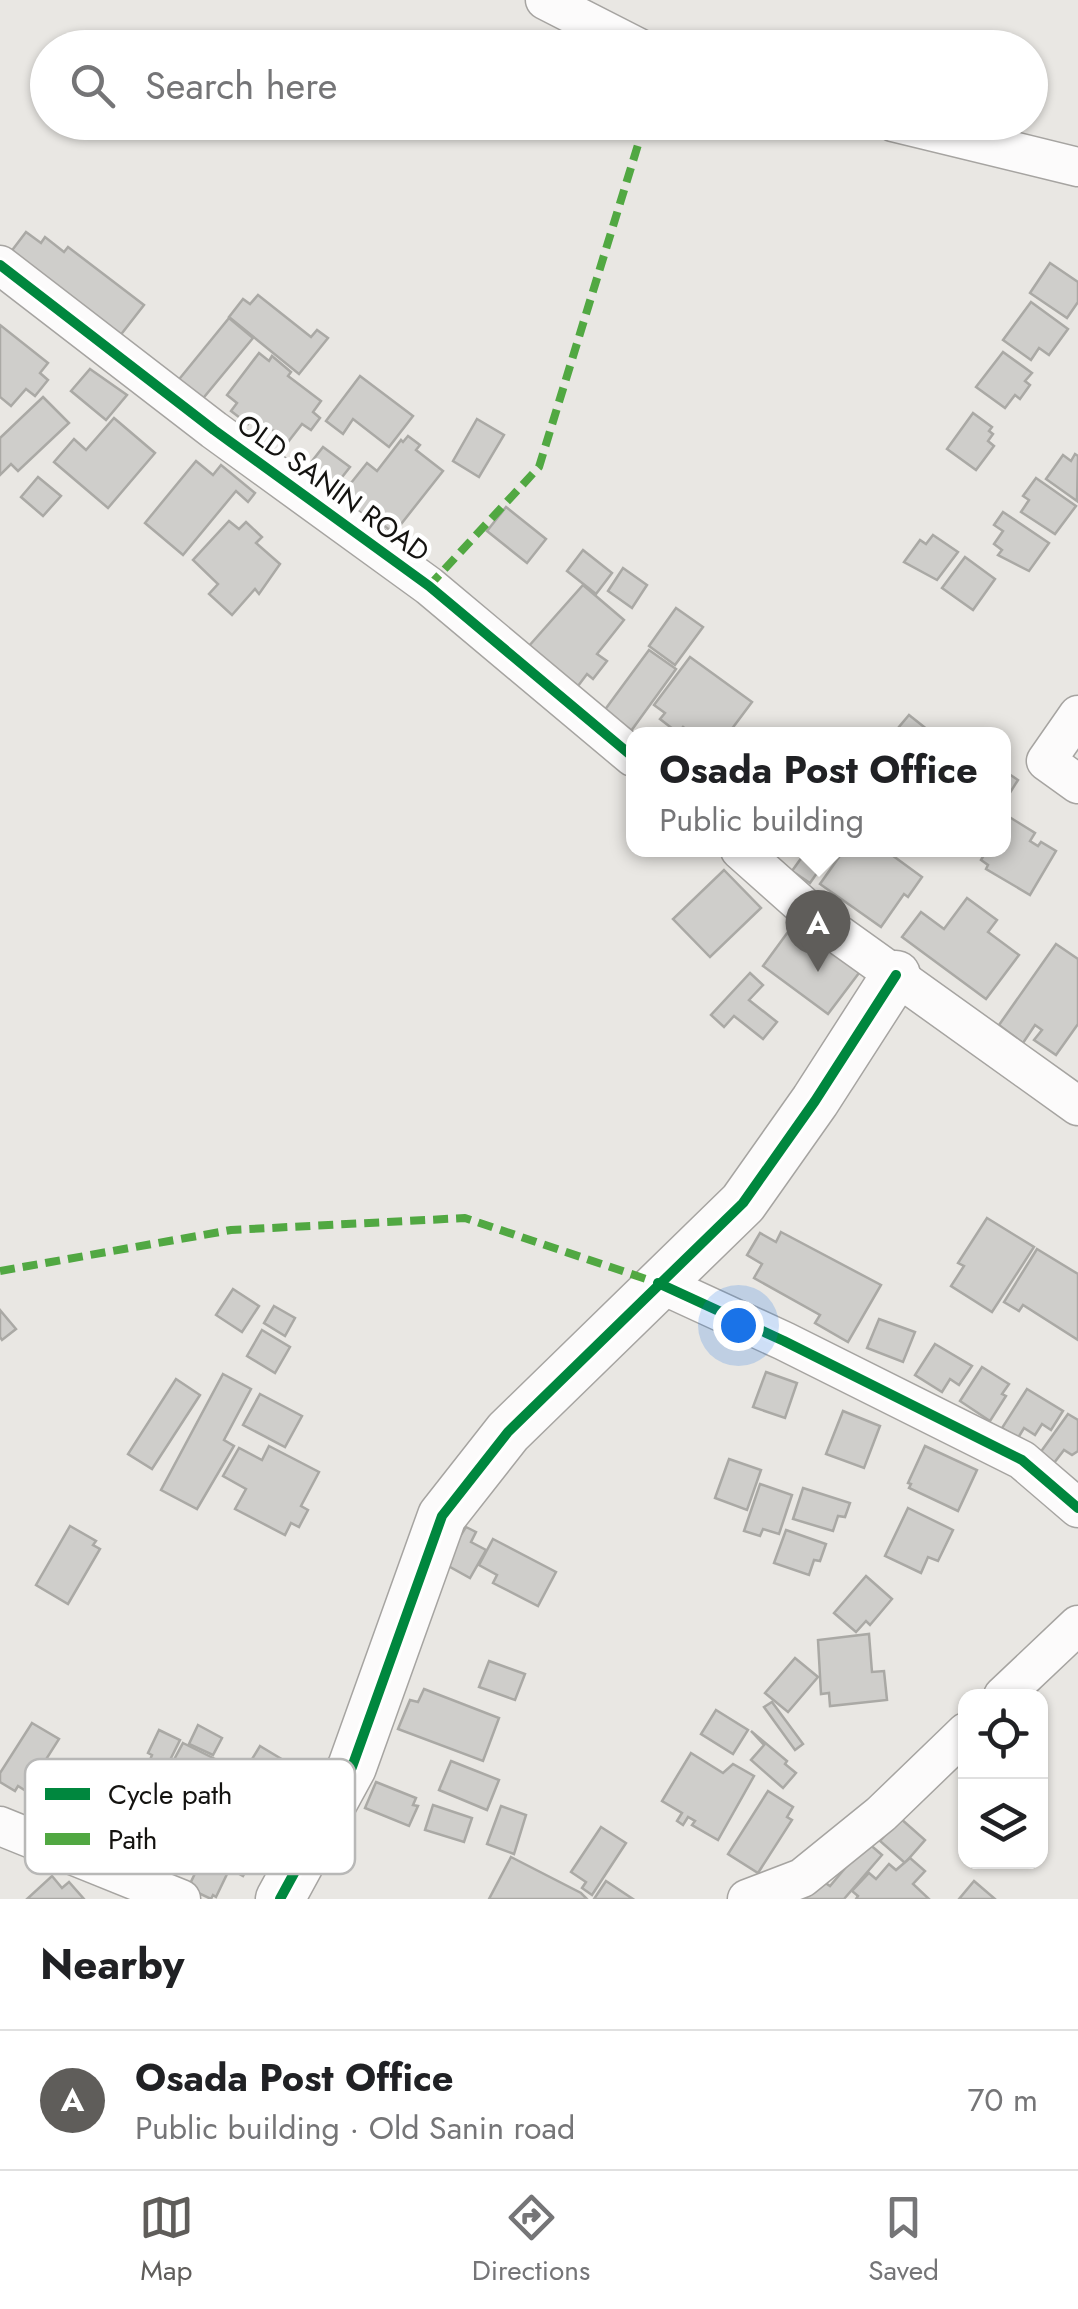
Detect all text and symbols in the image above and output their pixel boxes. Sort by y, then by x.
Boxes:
search box [30,30,1048,140]
icon: search [65,58,120,113]
text: Search here [145,58,337,113]
street label: OLD SANIN ROAD [228,404,438,572]
popup [626,727,1011,857]
text: Osada Post Office [659,742,978,797]
text: Public building [659,797,864,843]
pin: A [786,890,850,972]
your location [713,1300,764,1351]
map controls [958,1689,1048,1869]
button: locate [958,1689,1048,1779]
legend [25,1759,355,1874]
text: Cycle path [108,1774,233,1815]
button: layers [958,1779,1048,1869]
text: Path [108,1819,157,1860]
text: Nearby [40,1934,184,1995]
text: Osada Post Office [135,2050,453,2105]
text: A [61,2077,84,2123]
text: 70 m [967,2077,1038,2123]
text: Public building · Old Sanin road [135,2105,575,2151]
tab: Map [139,2190,194,2291]
tab: Directions [472,2190,590,2291]
tab: Saved [868,2190,939,2291]

